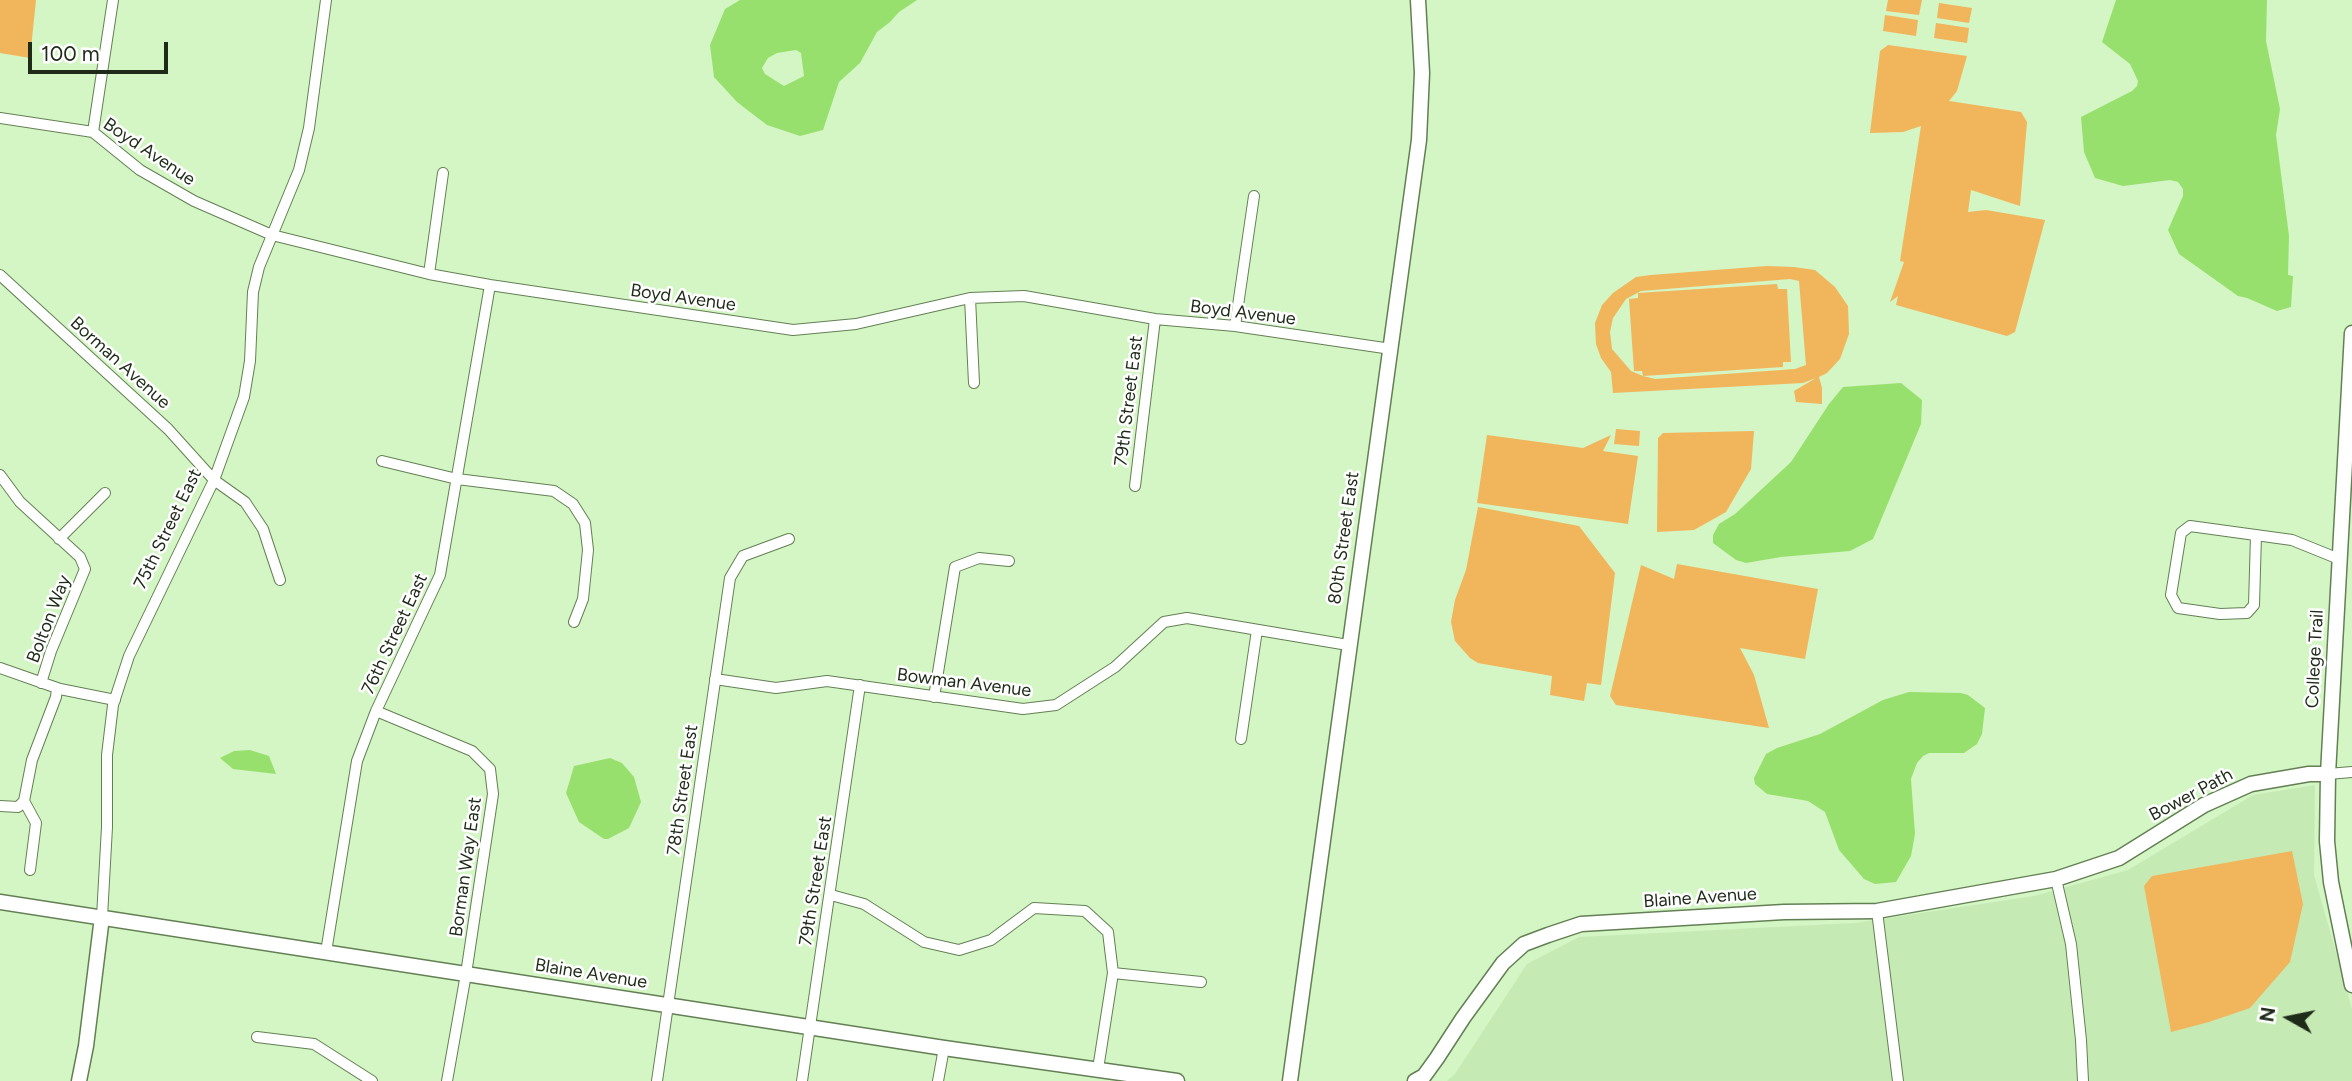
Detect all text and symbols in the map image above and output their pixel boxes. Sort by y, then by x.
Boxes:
scale bar [32,28,172,72]
text: 100 m [41,41,100,66]
street label: Boyd Avenue [99,113,199,191]
street label: Boyd Avenue [629,280,737,316]
street label: Boyd Avenue [1189,296,1297,330]
street label: Borman Avenue [65,312,175,414]
street label: 79th Street East [1110,335,1148,467]
street label: 75th Street East [130,465,206,593]
street label: 80th Street East [1324,470,1364,606]
street label: 76th Street East [358,570,432,698]
street label: Bolton Way [22,572,76,666]
street label: College Trail [2302,609,2328,709]
street label: Bowman Avenue [896,664,1032,702]
street label: 78th Street East [663,723,703,857]
street label: Bower Path [2145,764,2237,826]
street label: Borman Way East [445,796,487,938]
street label: 79th Street East [795,815,837,947]
street label: Blaine Avenue [1643,883,1757,913]
street label: Blaine Avenue [533,954,649,994]
north arrow [2254,983,2324,1053]
text: N [2255,1006,2280,1024]

